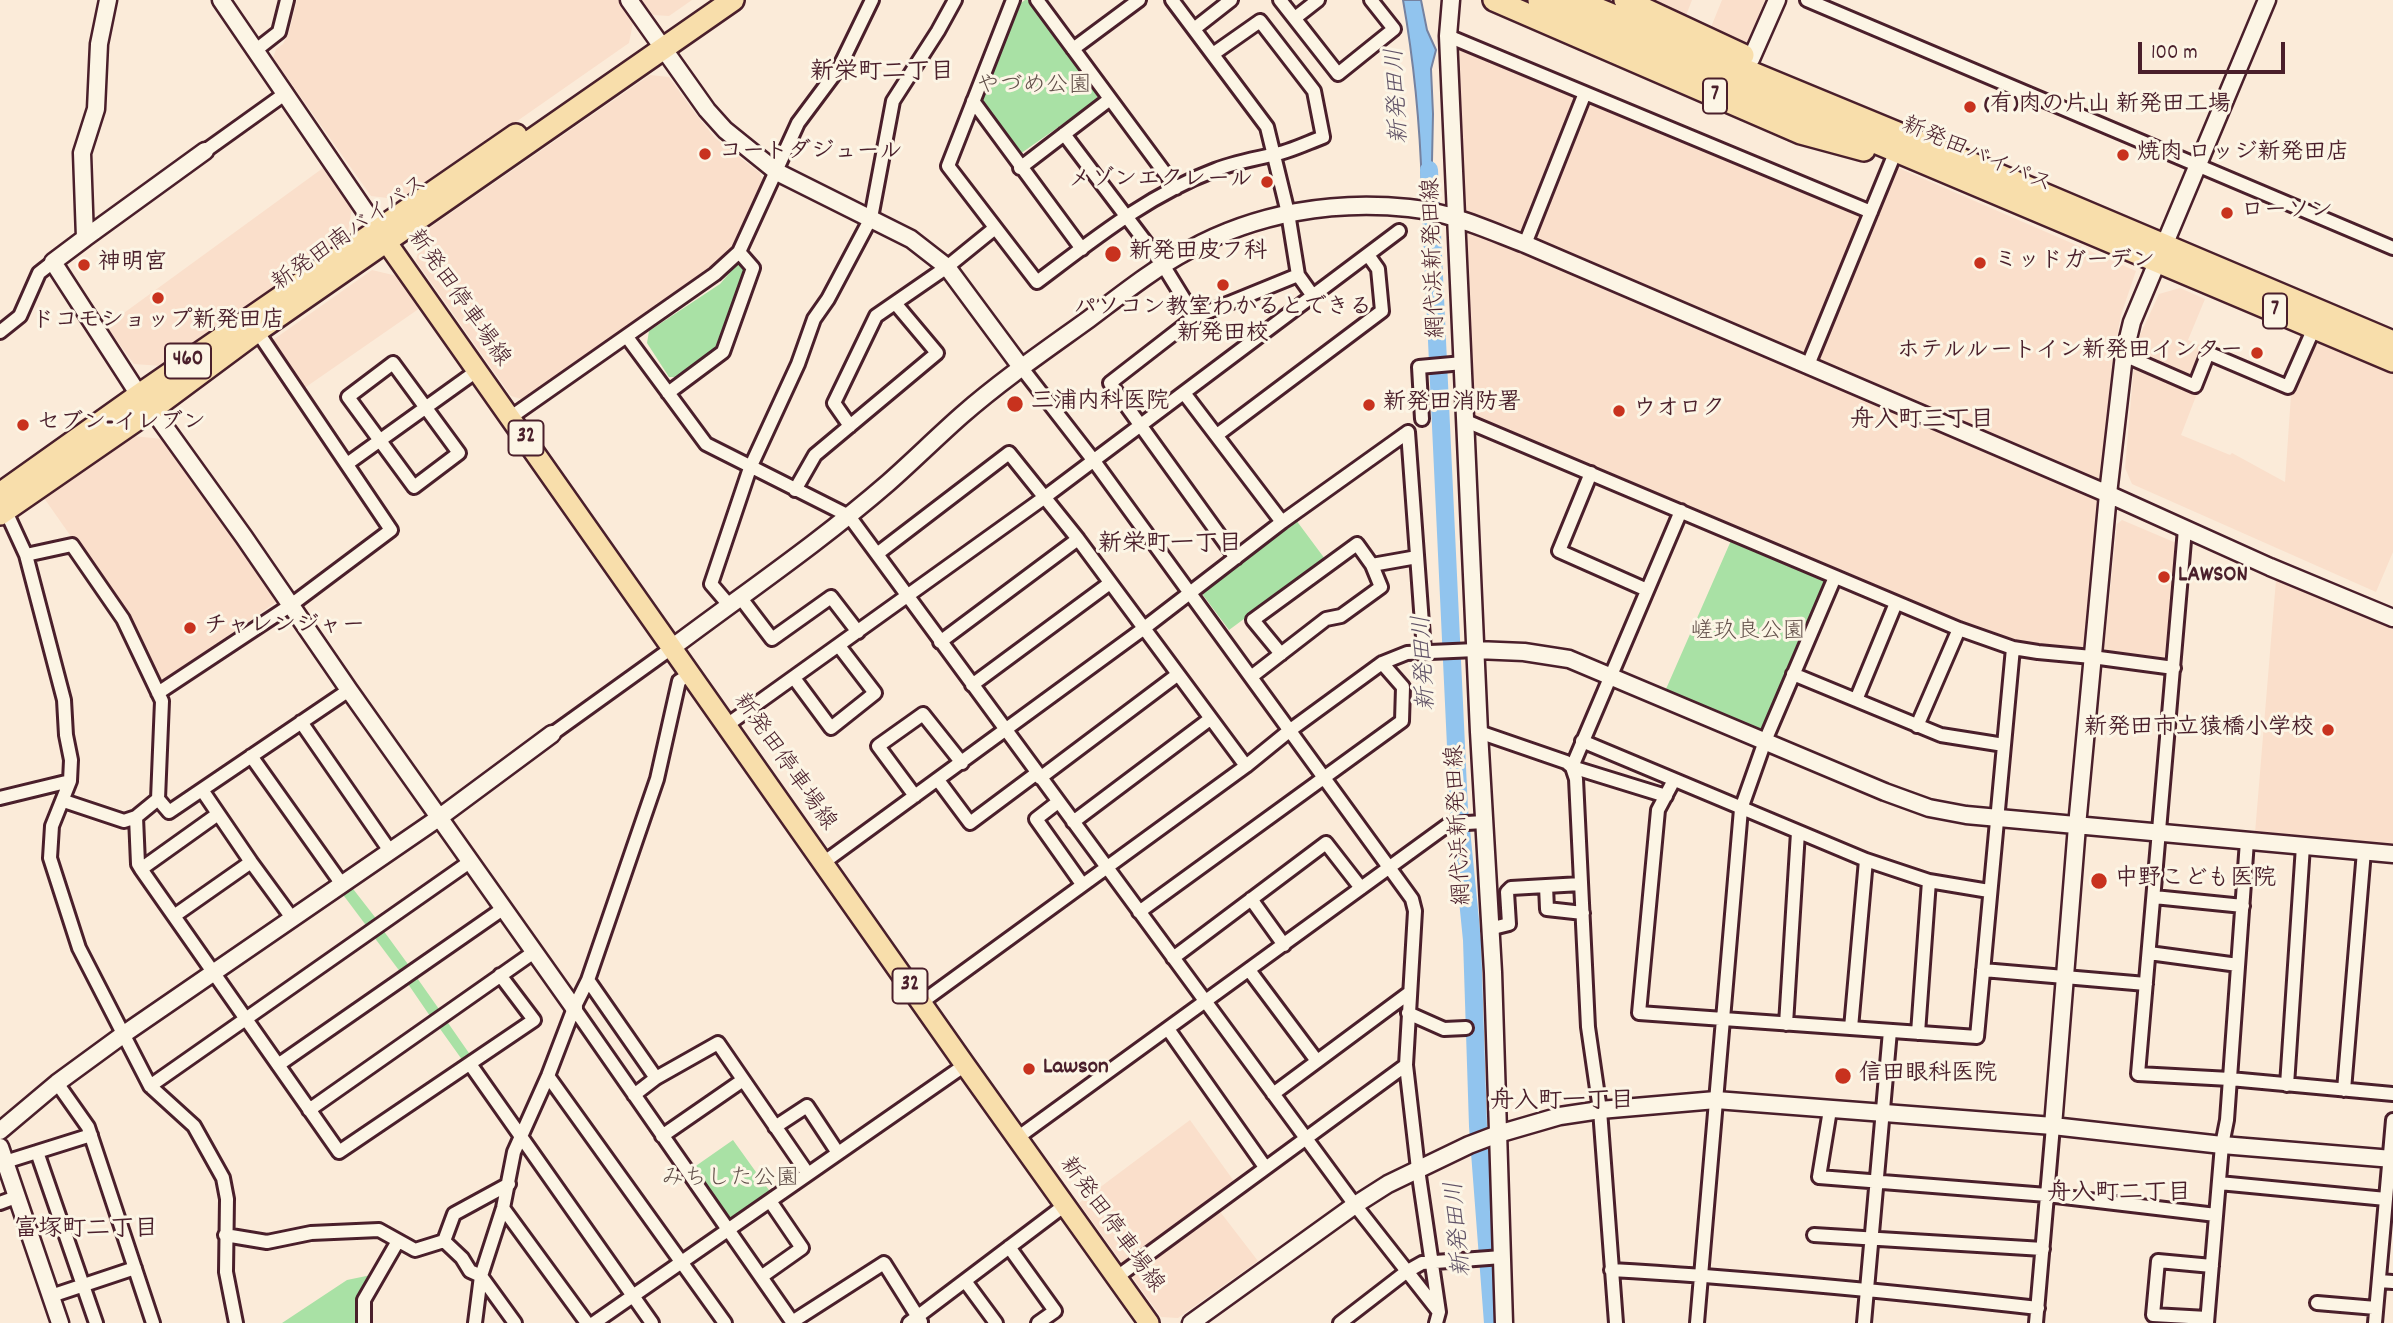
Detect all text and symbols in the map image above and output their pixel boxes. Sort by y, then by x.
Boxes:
scale bar [2141,28,2288,72]
text: 100 m [2151,39,2198,69]
water label: 新発田川 [1383,47,1417,145]
district label: 新栄町二丁目 [810,61,954,89]
park label: やづめ公園 [977,74,1091,102]
road number: 7 [1703,78,1727,114]
place label: (有)肉の片山 新発田工場 [1984,93,2231,121]
marker: (有)肉の片山 新発田工場 [1962,99,1978,115]
street label: 新発田バイパス [1897,113,2055,201]
place label: コートダジュール [719,140,903,168]
place label: 焼肉 ロッジ新発田店 [2137,141,2349,169]
marker: コートダジュール [697,146,713,162]
marker: 焼肉 ロッジ新発田店 [2115,147,2131,163]
place label: メゾンエクレール [1068,168,1253,196]
street label: 新発田南バイパス [268,171,434,299]
marker: メゾンエクレール [1259,174,1275,190]
street label: 網代浜新発田線 [1419,177,1453,339]
place label: ローソン [2241,199,2333,227]
marker: ローソン [2219,205,2235,221]
street label: 新発田停車場線 [400,225,514,373]
place label: 新発田皮フ科 [1129,240,1267,268]
marker: 新発田皮フ科 [1103,244,1123,264]
place label: ミッドガーデン [1994,249,2155,277]
place label: 神明宮 [98,251,167,279]
marker: ミッドガーデン [1972,255,1988,271]
marker: 神明宮 [76,257,92,273]
marker: パソコン教室わかるとできる 新発田校 [1215,277,1231,293]
marker: ドコモショップ新発田店 [150,290,166,306]
road number: 7 [2263,294,2287,328]
place label: パソコン教室わかるとできる 新発田校 [1074,296,1372,350]
place label: ドコモショップ新発田店 [32,309,284,337]
place label: ホテルルートイン新発田インター [1897,339,2243,367]
road number: 460 [165,344,211,378]
marker: ホテルルートイン新発田インター [2249,345,2265,361]
place label: 三浦内科医院 [1031,390,1169,418]
place label: 新発田消防署 [1383,391,1521,419]
marker: 三浦内科医院 [1005,394,1025,414]
marker: 新発田消防署 [1361,397,1377,413]
place label: ウオロク [1633,397,1725,425]
marker: ウオロク [1611,403,1627,419]
district label: 舟入町三丁目 [1850,409,1994,437]
place label: セブン-イレブン [37,411,206,439]
marker: セブン-イレブン [15,417,31,433]
road number: 32 [508,420,544,456]
district label: 新栄町一丁目 [1098,533,1242,561]
place label: LAWSON [2178,563,2248,591]
marker: LAWSON [2156,569,2172,585]
place label: チャレンジャー [204,614,365,642]
water label: 新発田川 [1410,614,1444,712]
marker: チャレンジャー [182,620,198,636]
park label: 嵯玖良公園 [1691,620,1805,648]
street label: 新発田停車場線 [726,689,840,837]
place label: 新発田市立猿橋小学校 [2084,716,2314,744]
marker: 新発田市立猿橋小学校 [2320,722,2336,738]
street label: 網代浜新発田線 [1443,744,1479,906]
place label: 中野こども医院 [2115,867,2276,895]
marker: 中野こども医院 [2089,871,2109,891]
road number: 32 [892,968,928,1004]
place label: Lawson [1043,1055,1109,1083]
marker: Lawson [1021,1061,1037,1077]
place label: 信田眼科医院 [1859,1062,1997,1090]
marker: 信田眼科医院 [1833,1066,1853,1086]
district label: 舟入町一丁目 [1490,1090,1634,1118]
street label: 新発田停車場線 [1052,1153,1168,1299]
park label: みちした公園 [661,1167,799,1195]
water label: 新発田川 [1442,1180,1480,1278]
district label: 舟入町二丁目 [2047,1182,2191,1210]
district label: 富塚町二丁目 [14,1218,158,1246]

